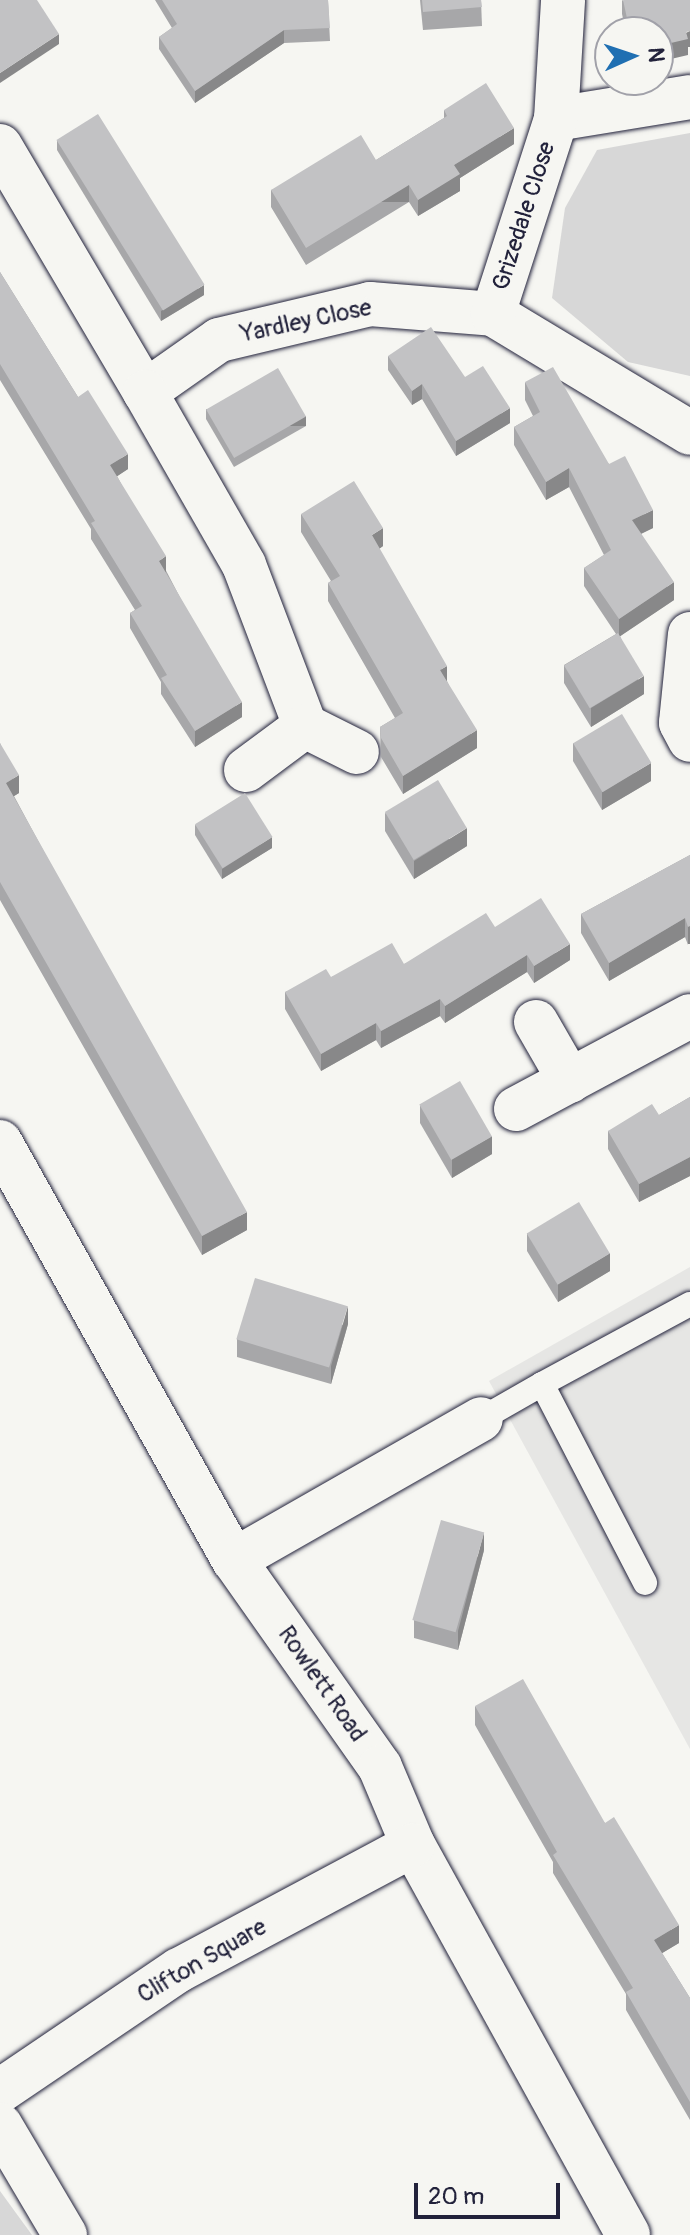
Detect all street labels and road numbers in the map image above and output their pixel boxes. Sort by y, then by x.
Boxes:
street label: Grizedale Close [486,138,562,294]
street label: Yardley Close [238,293,374,349]
street label: Rowlett Road [272,1621,372,1747]
street label: Clifton Square [132,1913,272,2009]

